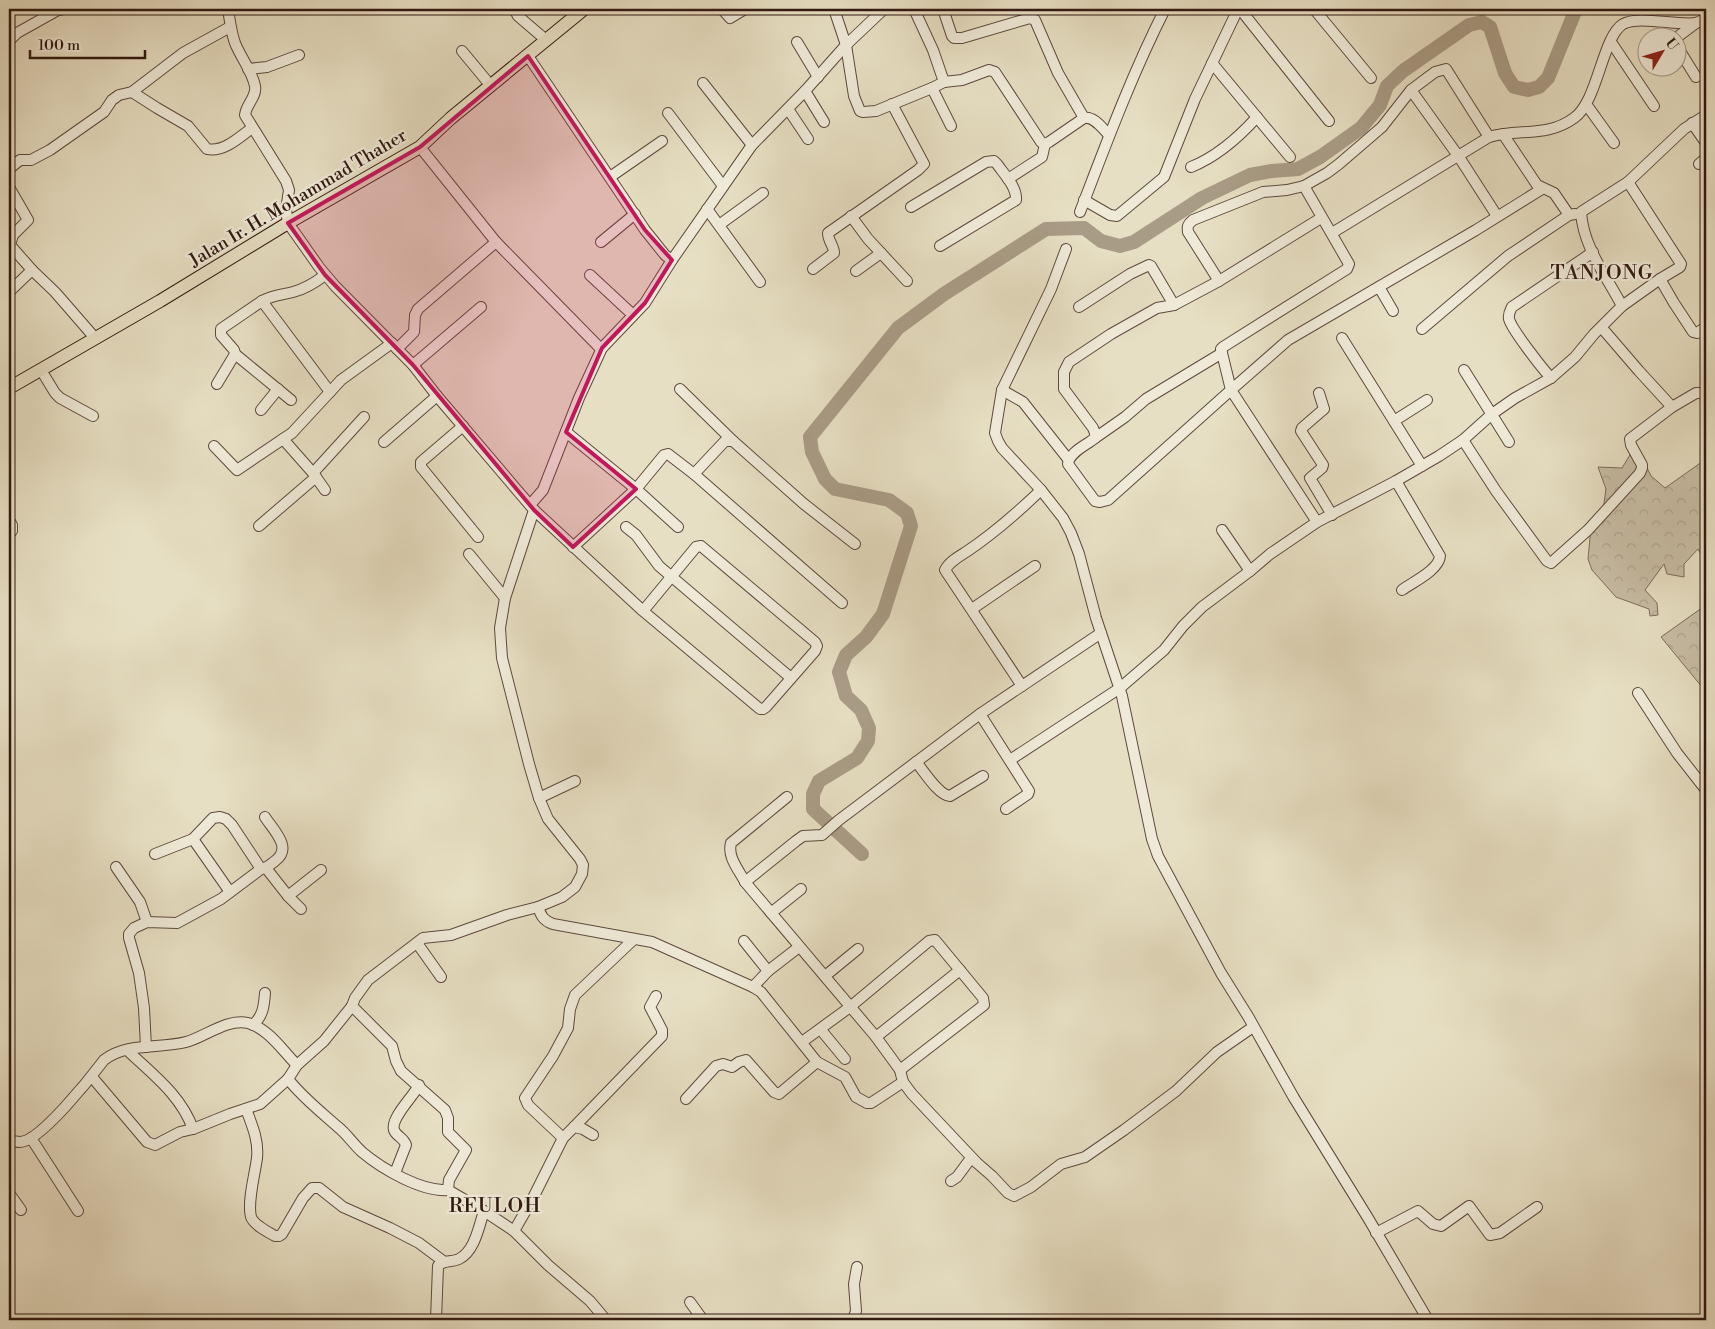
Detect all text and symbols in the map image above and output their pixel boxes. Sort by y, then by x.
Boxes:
scale bar [30,28,145,60]
north arrow [1638,28,1688,78]
text: U [1661,35,1682,55]
text: 100 m [38,36,80,55]
street label: Jalan Ir. H. Mohammad Thaher [184,124,411,273]
district label: TANJONG [1550,261,1654,286]
district label: REULOH [449,1194,541,1219]

